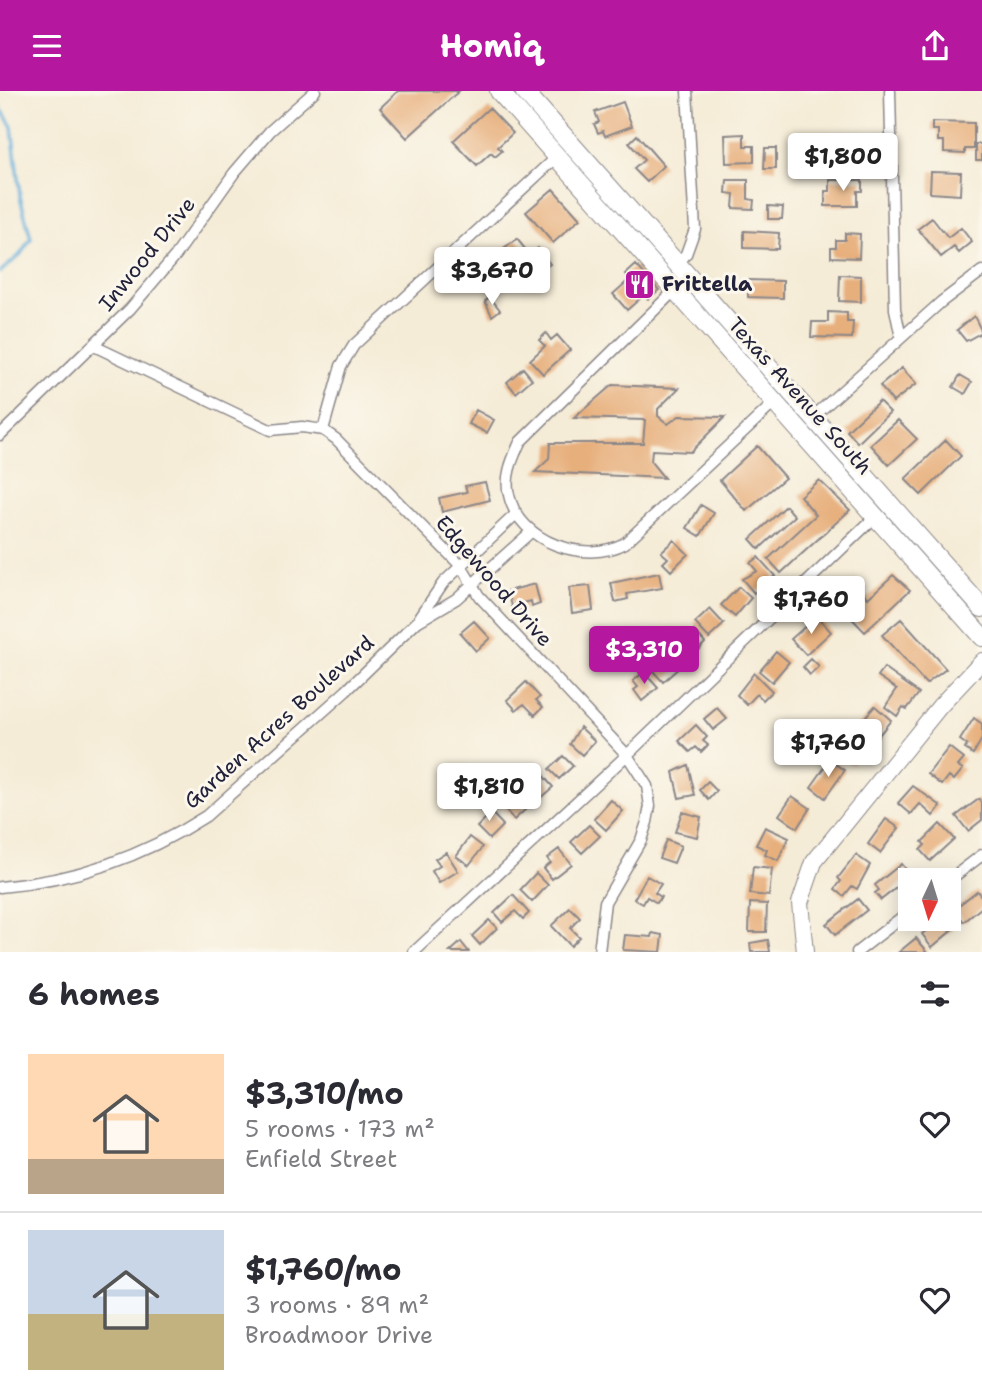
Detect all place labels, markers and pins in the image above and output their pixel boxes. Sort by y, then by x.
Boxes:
pin: $1,800 [786,133,900,193]
pin: $3,670 [435,247,549,307]
restaurant icon: Frittella [622,267,656,301]
place label: Frittella [662,270,753,298]
pin: $1,760 [754,577,868,636]
pin: $3,310 [587,627,701,686]
pin: $1,760 [771,719,885,779]
pin: $1,810 [432,763,546,823]

